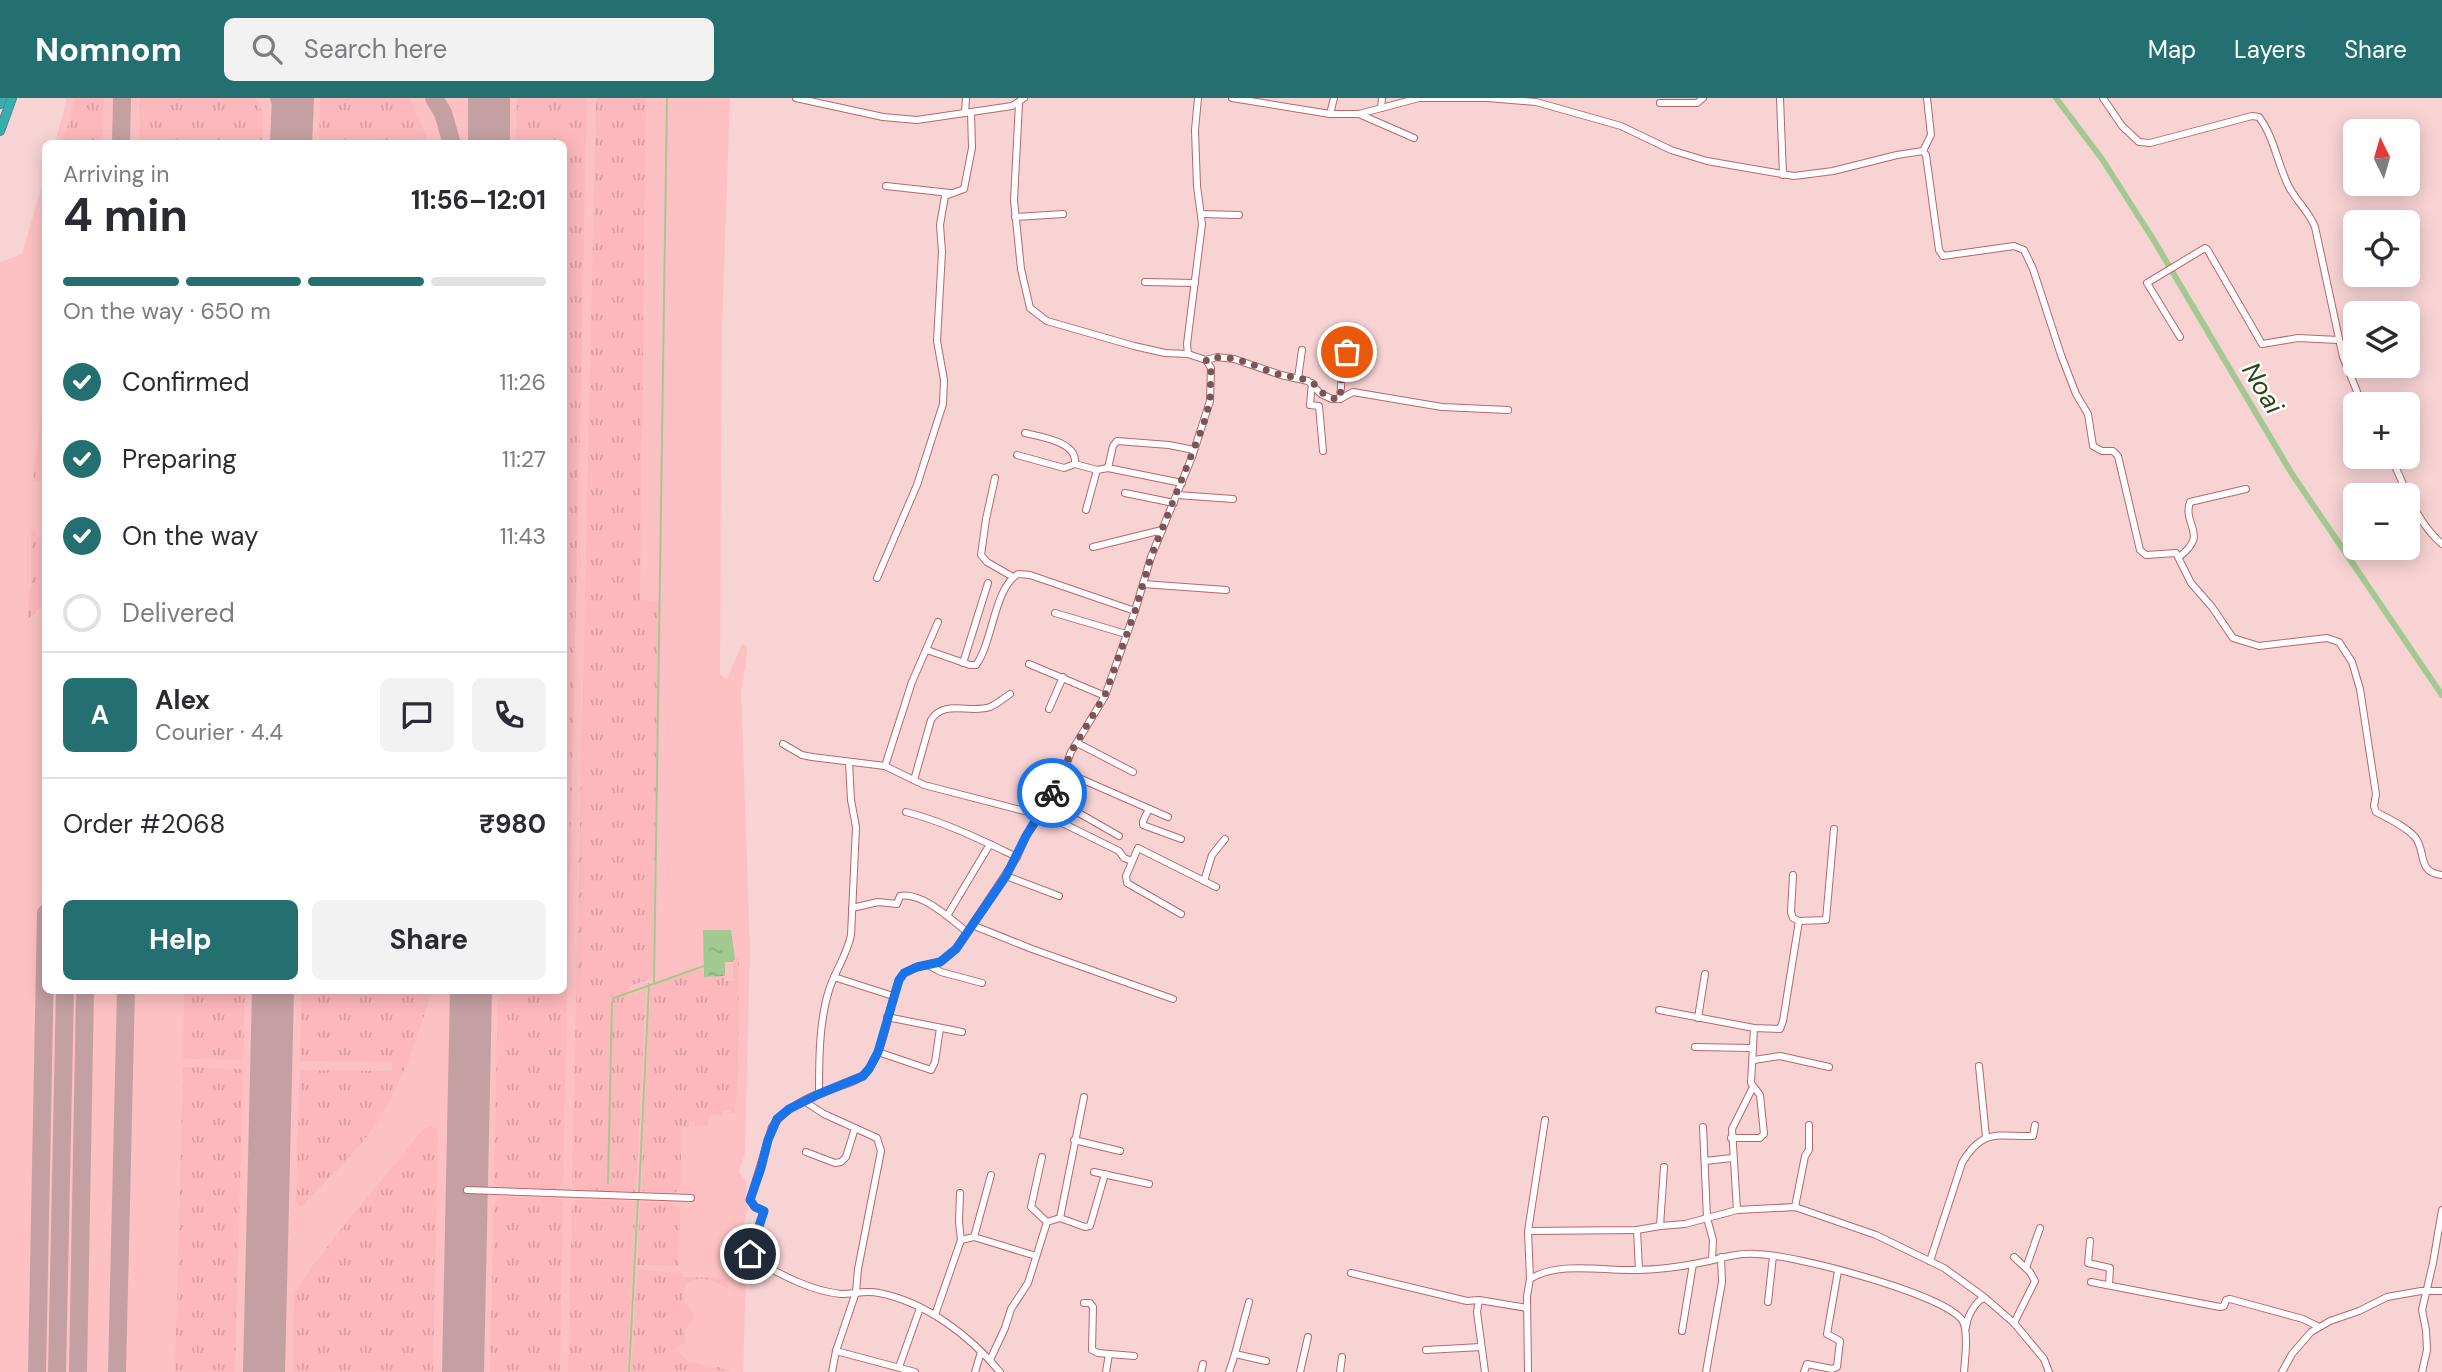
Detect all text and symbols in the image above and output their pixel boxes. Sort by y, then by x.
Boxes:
search box [224,18,714,81]
text: Nomnom [35,28,182,71]
icon: search [248,30,286,68]
text: Search here [304,32,447,66]
text: Map [2148,34,2196,65]
text: Layers [2234,34,2306,65]
text: Share [2344,34,2407,65]
north arrow [2343,119,2420,196]
map controls [2343,119,2420,560]
text: Arriving in [63,159,169,189]
text: 11:56–12:01 [411,183,546,217]
text: 4 min [63,185,188,245]
button: locate [2343,210,2420,287]
text: On the way · 650 m [63,296,271,326]
button: layers [2343,301,2420,378]
pin [1317,322,1377,382]
icon: bag [1328,333,1366,371]
water label: Noai [2234,356,2292,421]
icon: check [63,363,101,401]
text: Confirmed [122,365,249,399]
text: 11:26 [499,367,546,397]
button: + [2343,392,2420,469]
icon: check [63,440,101,478]
text: Preparing [122,442,237,476]
text: 11:27 [502,444,546,474]
button: − [2343,483,2420,560]
icon: check [63,517,101,555]
text: On the way [122,519,258,553]
text: 11:43 [499,521,546,551]
text: Delivered [122,596,235,630]
button: chat [380,678,454,752]
button: phone [472,678,546,752]
text: Alex [155,683,210,717]
text: A [91,698,109,732]
text: Courier · 4.4 [155,717,283,747]
courier [1017,758,1087,828]
icon: bike [1033,774,1071,812]
text: Order #2068 [63,807,225,841]
text: ₹980 [479,807,546,841]
button: Help [63,900,298,980]
button: Share [312,900,546,980]
pin [720,1224,780,1284]
icon: home [731,1235,769,1273]

